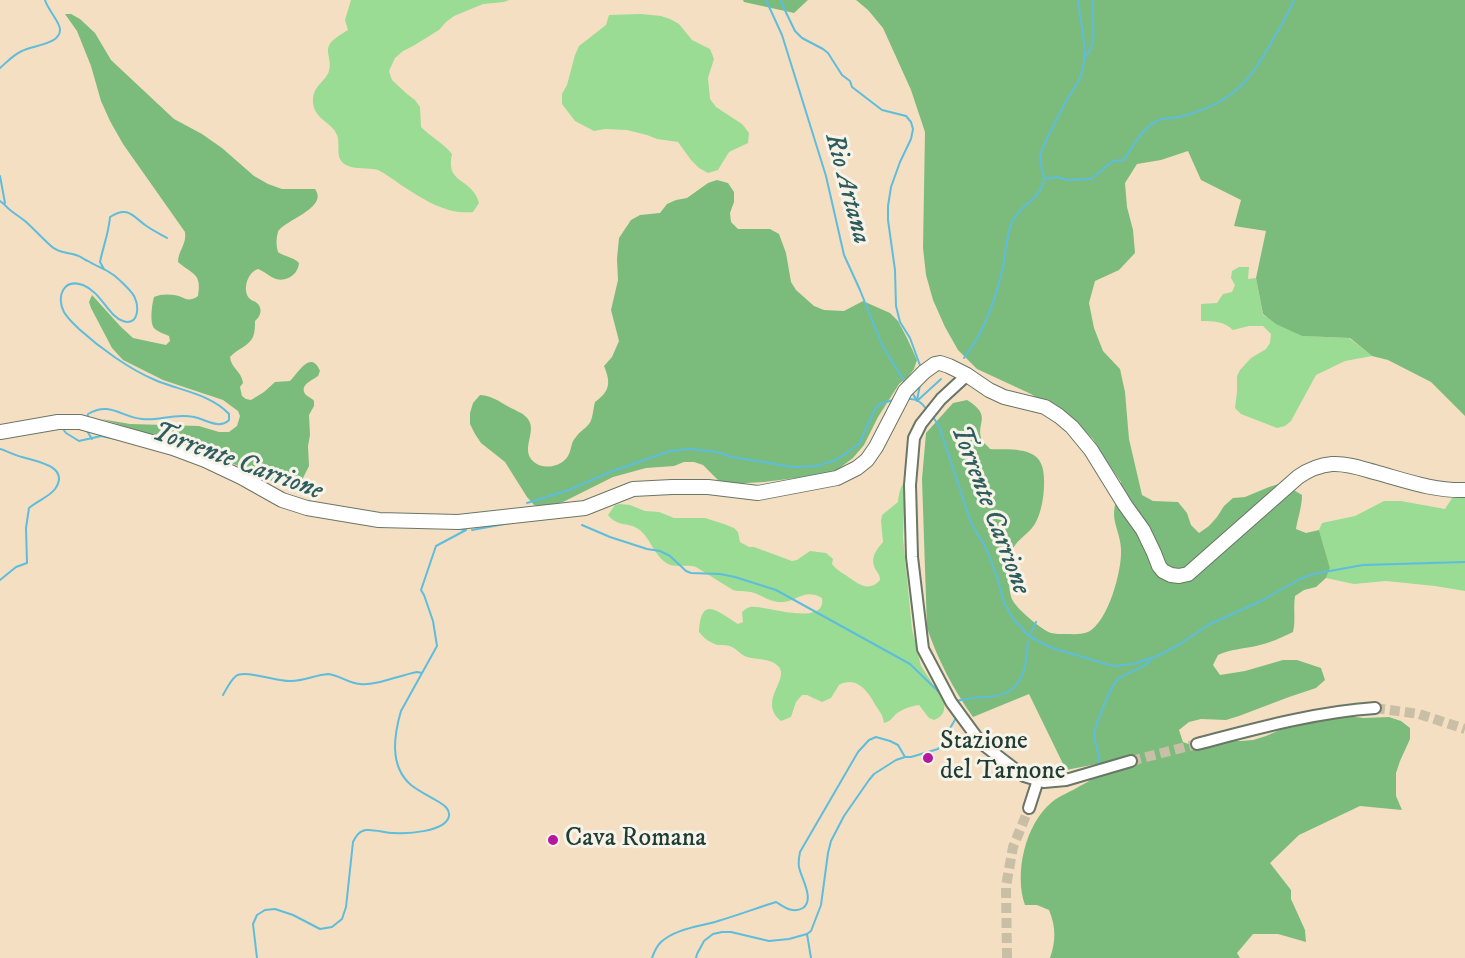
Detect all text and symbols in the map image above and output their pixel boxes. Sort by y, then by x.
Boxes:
water label: Rio Artana [816,130,876,248]
water label: Torrente Carrione [147,417,327,509]
water label: Torrente Carrione [942,421,1036,599]
place label: Stazione del Tarnone [940,727,1066,788]
marker: Stazione del Tarnone [921,751,935,765]
place label: Cava Romana [565,824,706,856]
marker: Cava Romana [546,833,560,847]

